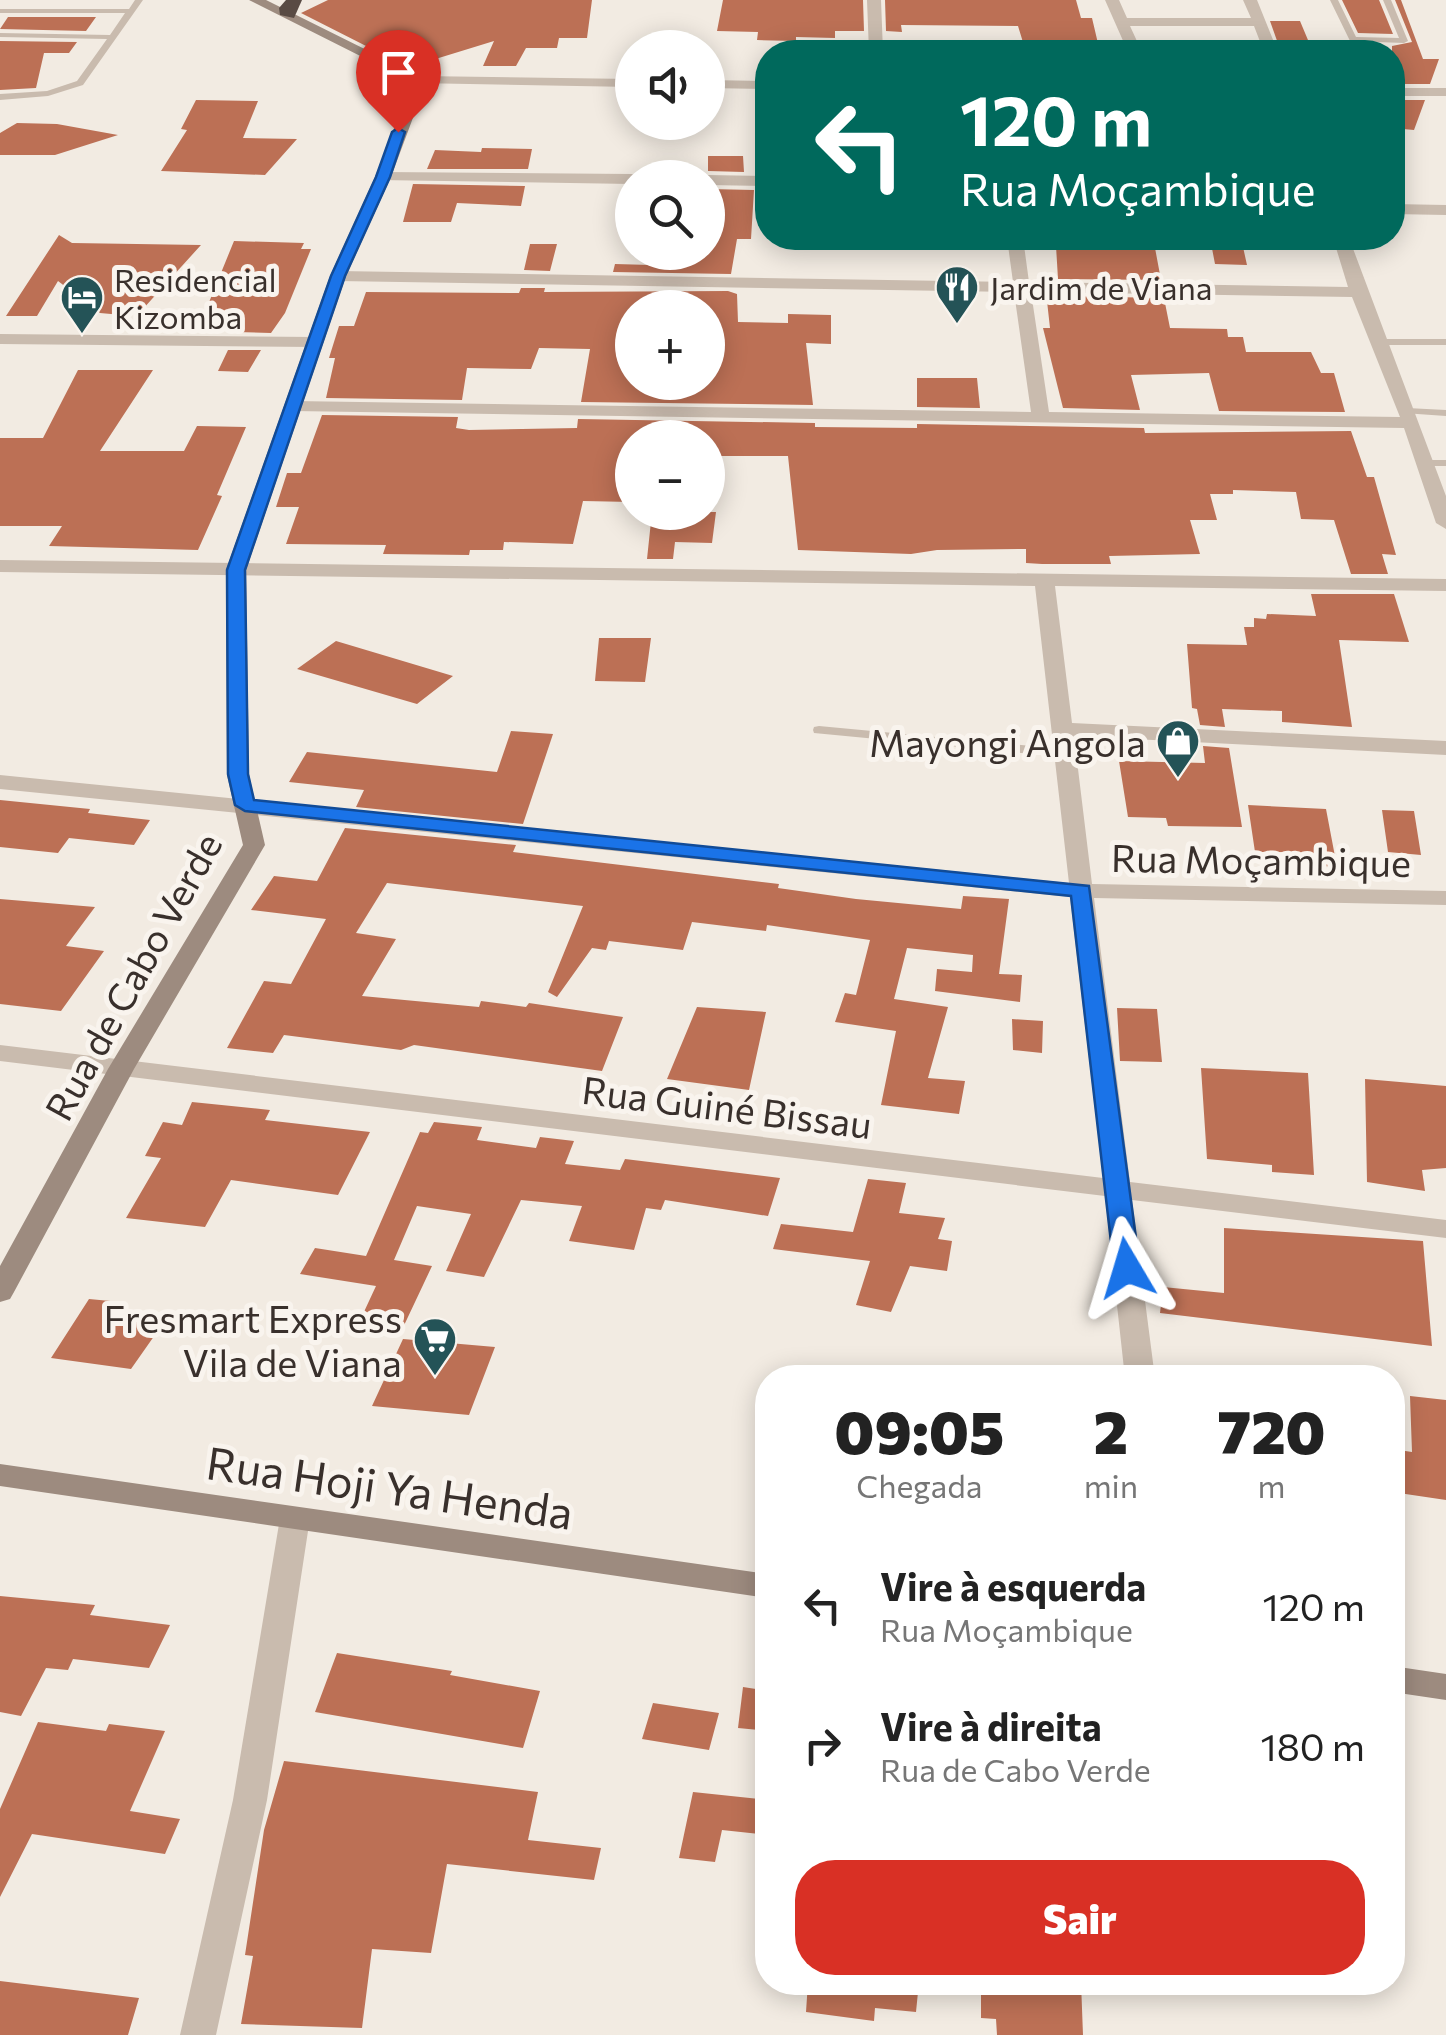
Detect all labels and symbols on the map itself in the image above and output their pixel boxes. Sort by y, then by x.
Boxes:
pin [356,30,441,133]
place label: Residencial Kizomba [114,259,277,336]
restaurant icon: Jardim de Viana [934,264,980,325]
place label: Jardim de Viana [990,267,1213,307]
hotel icon: Residencial Kizomba [59,274,105,335]
place label: Mayongi Angola [869,718,1146,765]
shop icon: Mayongi Angola [1155,718,1201,779]
street label: Rua de Cabo Verde [34,824,230,1128]
street label: Rua Moçambique [1111,833,1411,885]
street label: Rua Guiné Bissau [579,1065,875,1147]
position arrow [1075,1216,1179,1320]
place label: Fresmart Express Vila de Viana [103,1294,402,1385]
supermarket icon: Fresmart Express Vila de Viana [412,1316,458,1377]
street label: Rua Hoji Ya Henda [203,1433,577,1539]

